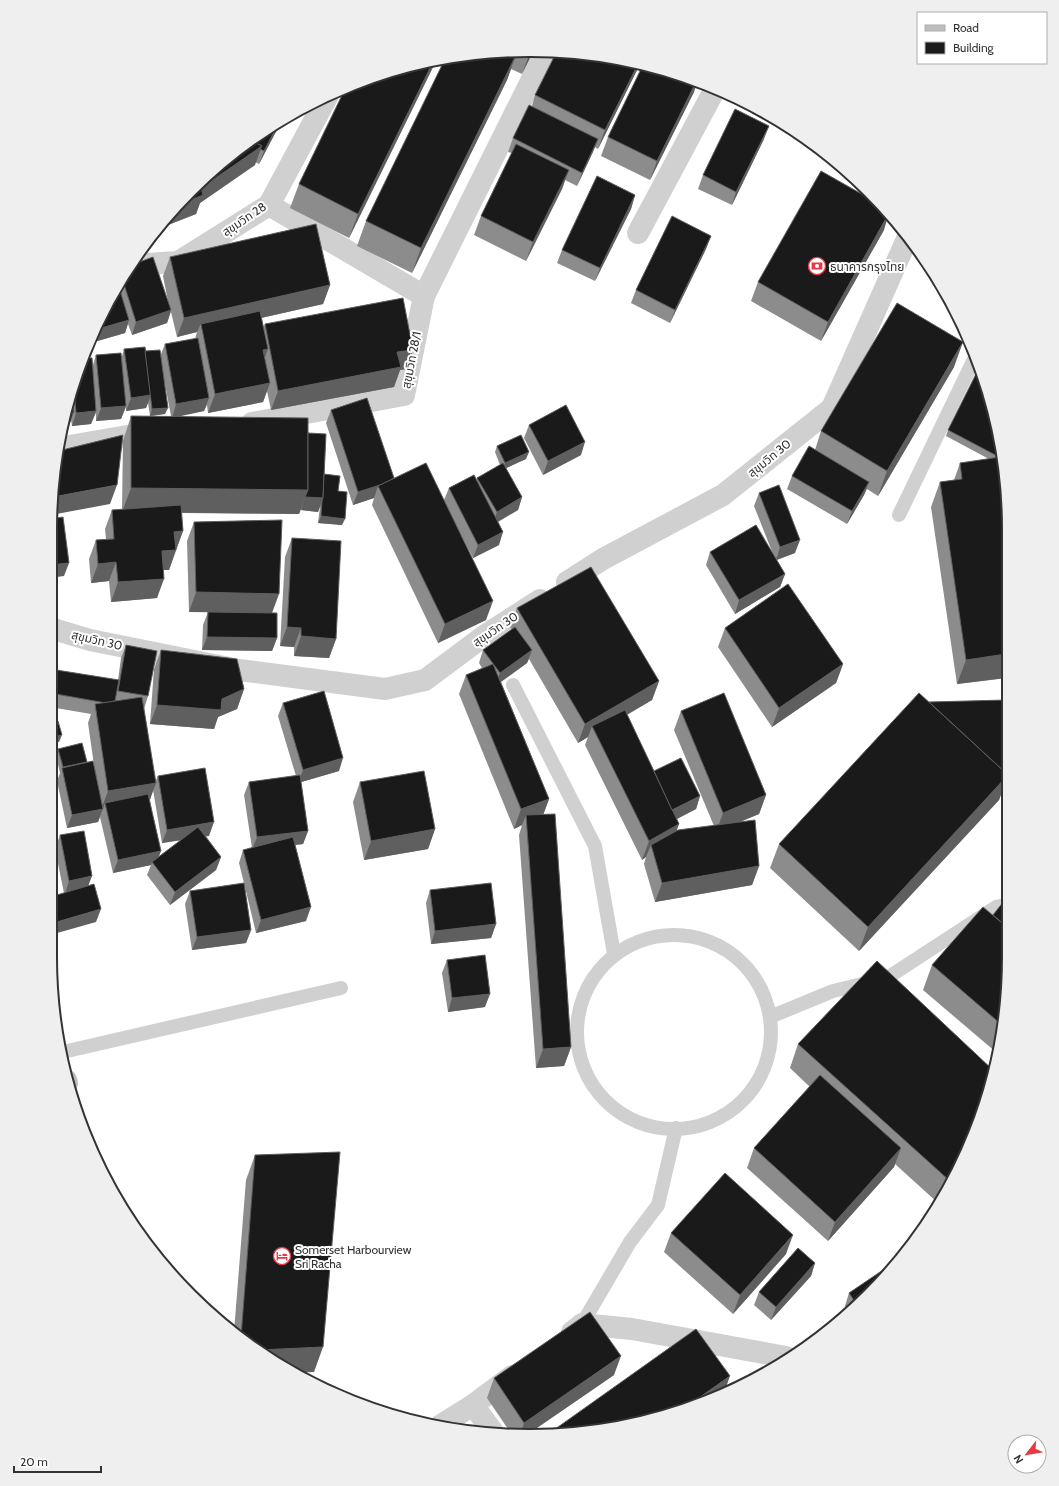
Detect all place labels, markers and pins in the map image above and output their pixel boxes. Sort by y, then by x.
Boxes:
bank icon: ธนาคารกรุงไทย [807,256,827,276]
place label: ธนาคารกรุงไทย [830,259,904,274]
place label: Somerset Harbourview Sri Racha [295,1242,412,1271]
hotel icon: Somerset Harbourview Sri Racha [272,1246,292,1266]

